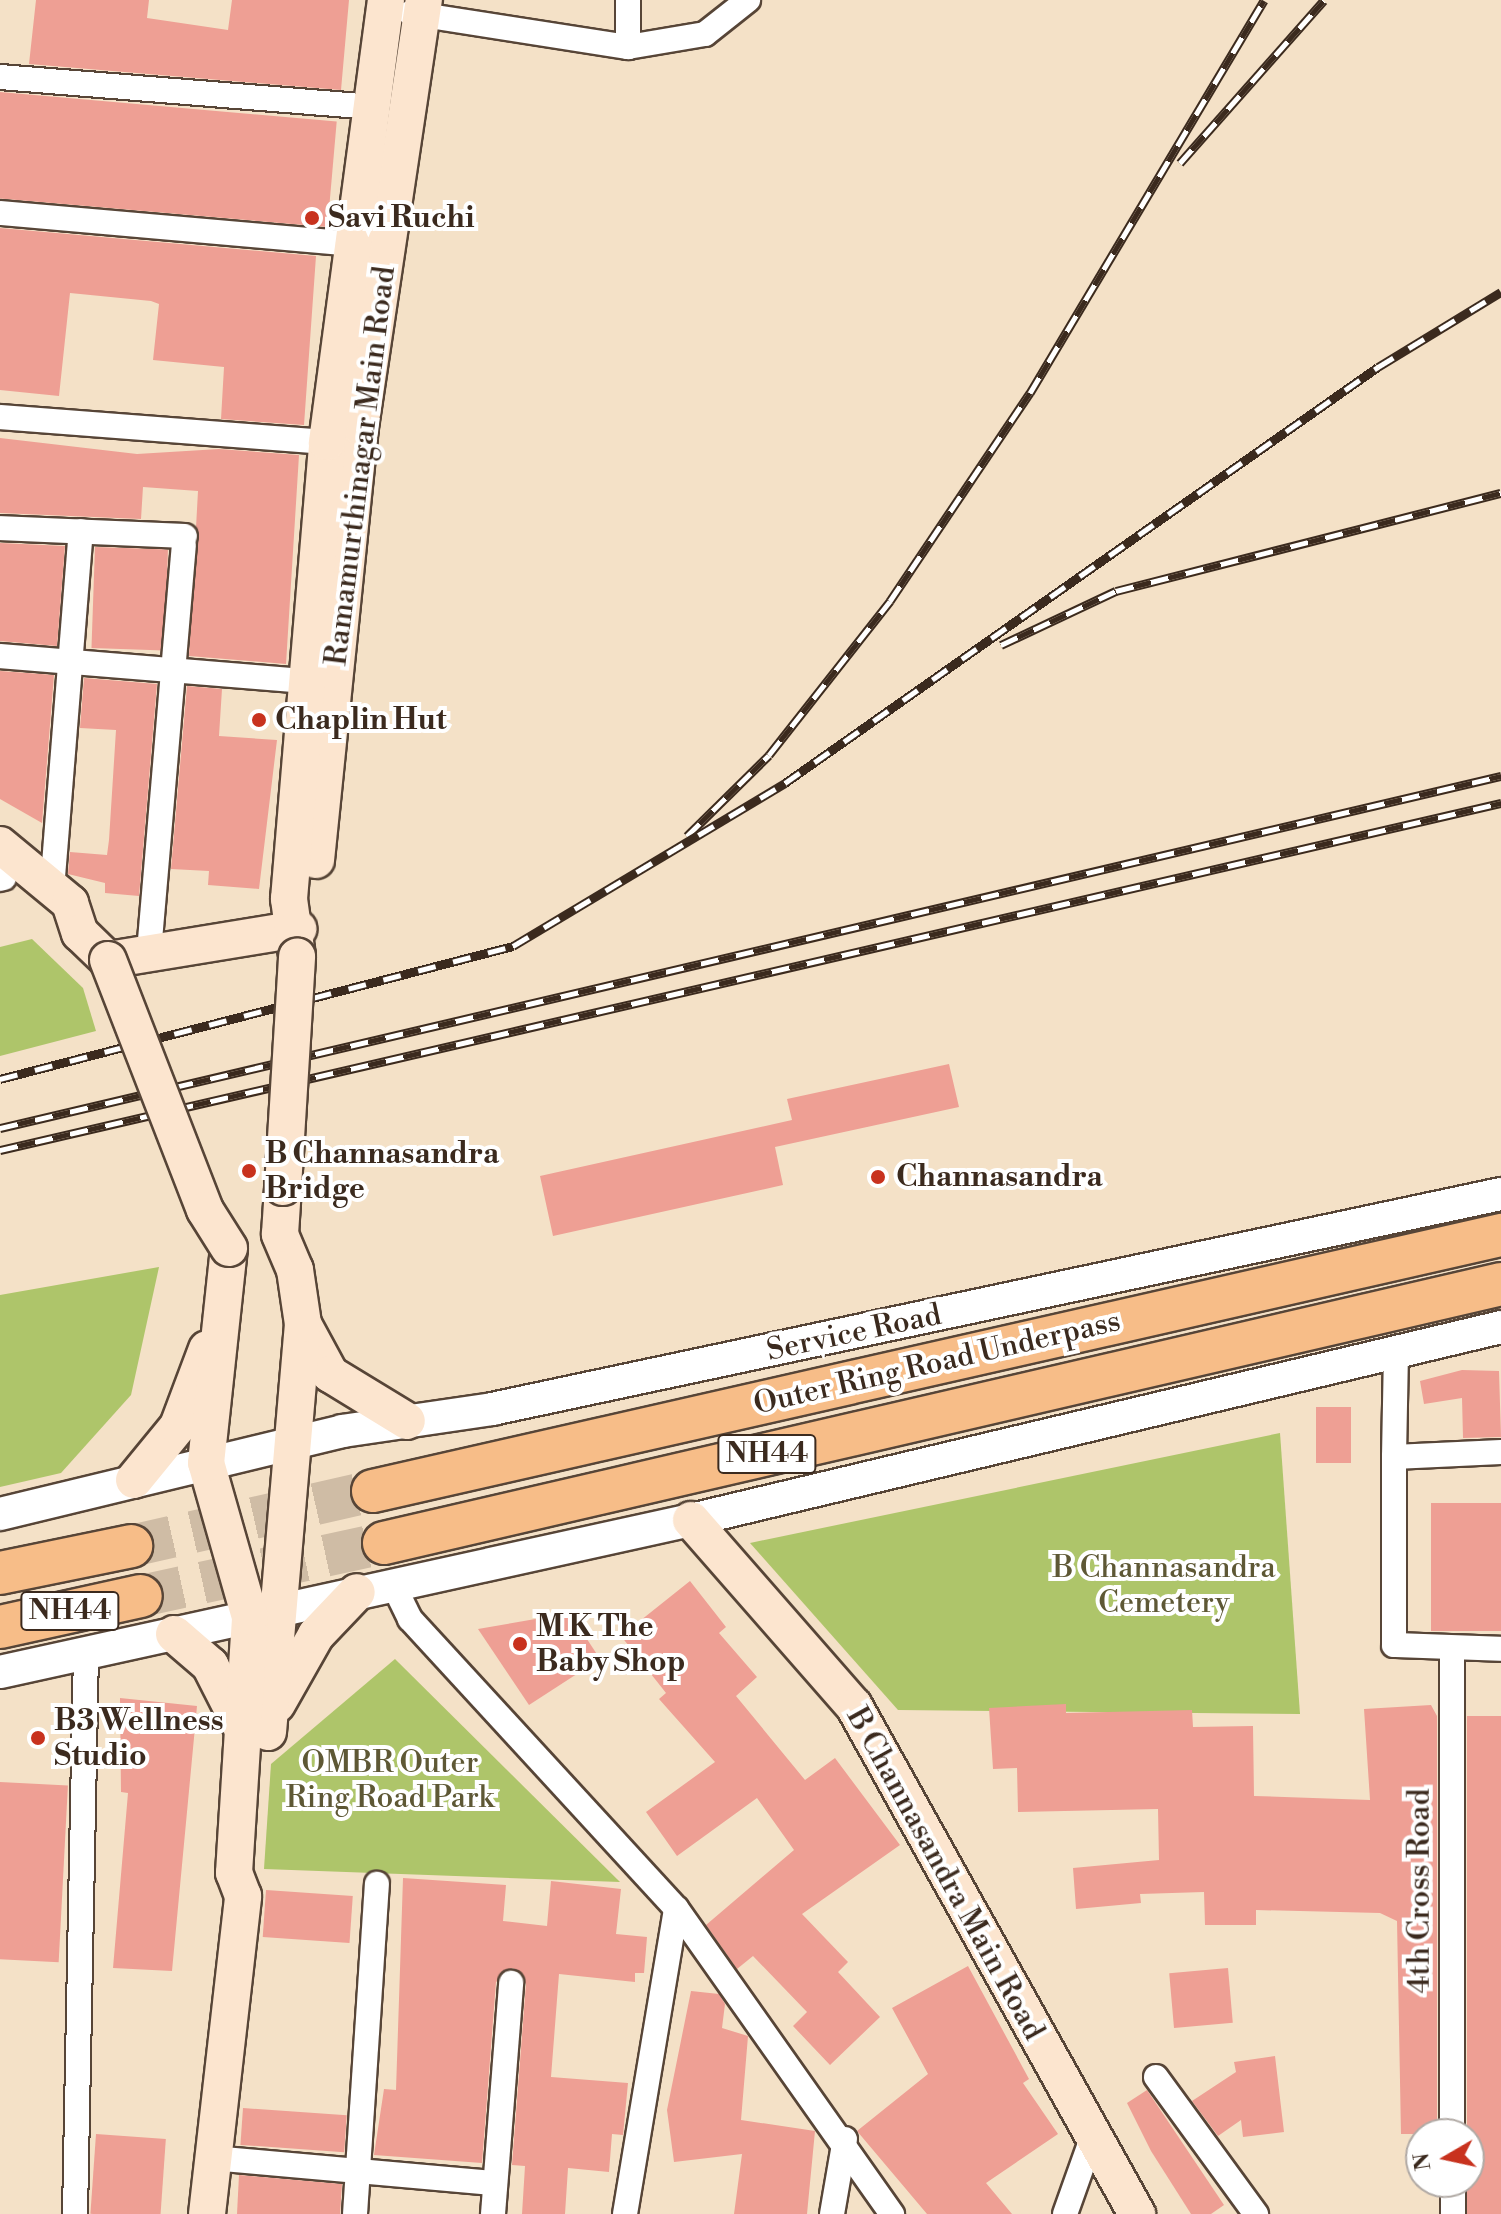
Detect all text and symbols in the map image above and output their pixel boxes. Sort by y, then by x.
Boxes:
place label: Savi Ruchi [328,200,474,236]
marker: Savi Ruchi [303,209,321,227]
street label: Ramamurthinagar Main Road [319,264,403,668]
place label: Chaplin Hut [275,702,447,738]
marker: Chaplin Hut [250,711,268,729]
place label: B Channasandra Bridge [265,1136,499,1206]
place label: Channasandra [896,1159,1103,1195]
marker: B Channasandra Bridge [240,1162,258,1180]
marker: Channasandra [867,1166,889,1188]
street label: Service Road [763,1297,945,1369]
street label: Outer Ring Road Underpass [750,1303,1124,1423]
road number: NH44 [717,1430,817,1478]
park label: B Channasandra Cemetery [1052,1550,1276,1620]
road number: NH44 [20,1587,120,1635]
place label: M K The Baby Shop [536,1609,686,1680]
marker: M K The Baby Shop [511,1635,529,1653]
street label: B Channasandra Main Road [838,1701,1052,2047]
place label: B3 Wellness Studio [54,1703,224,1774]
marker: B3 Wellness Studio [29,1729,47,1747]
park label: OMBR Outer Ring Road Park [286,1745,494,1816]
street label: 4th Cross Road [1402,1789,1438,1993]
north arrow [1405,2118,1485,2198]
text: N [1408,2151,1437,2172]

